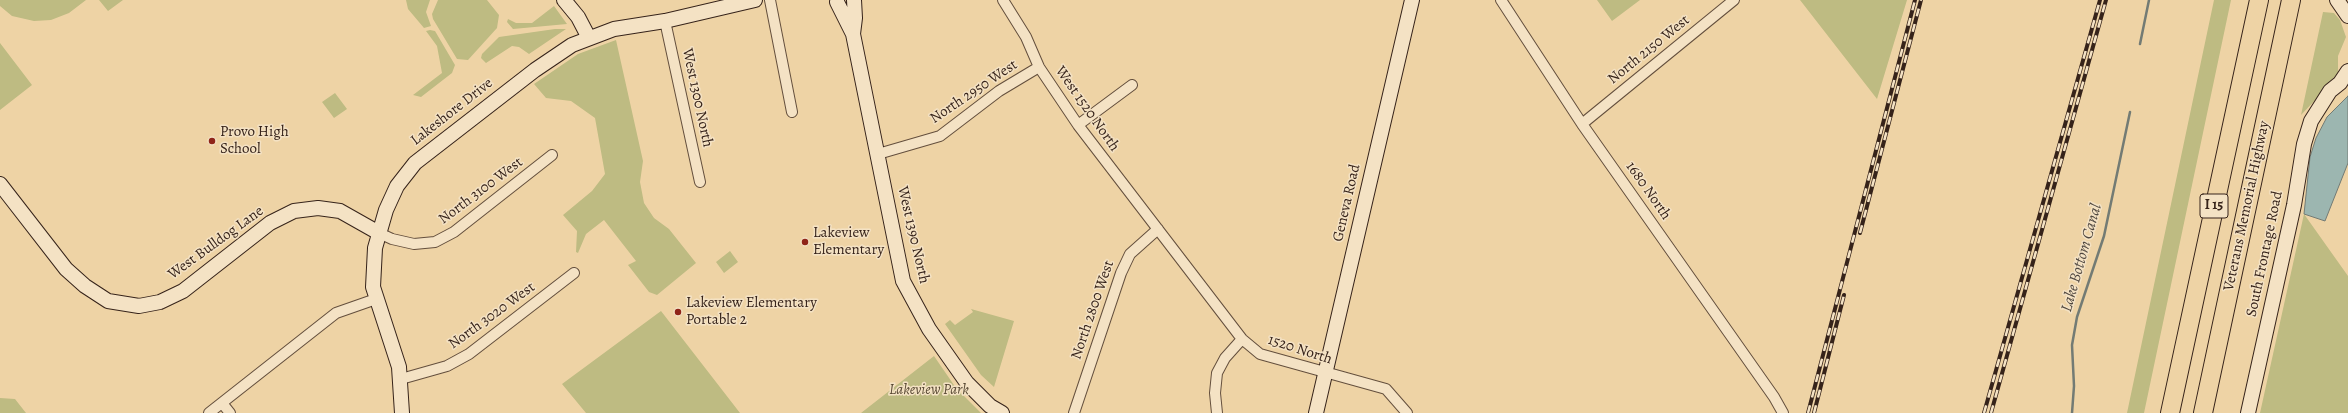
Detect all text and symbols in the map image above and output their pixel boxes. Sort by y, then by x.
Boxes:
street label: North 2150 West [1605,12,1693,88]
street label: West 1300 North [678,47,716,149]
street label: North 2950 West [927,56,1021,128]
street label: West 1520 North [1051,63,1123,155]
street label: Lakeshore Drive [407,74,497,150]
street label: Veterans Memorial Highway [2220,119,2274,293]
place label: Provo High School [220,123,289,158]
marker: Provo High School [207,136,217,146]
street label: North 3100 West [435,154,527,228]
street label: 1680 North [1621,158,1675,224]
street label: Geneva Road [1329,162,1365,244]
street label: West 1390 North [893,185,933,285]
street label: South Frontage Road [2243,189,2287,319]
road number: I 15 [2200,194,2228,218]
street label: West Bulldog Lane [165,202,267,284]
water label: Lake Bottom Canal [2057,202,2107,314]
place label: Lakeview Elementary [813,224,884,259]
marker: Lakeview Elementary [800,237,810,247]
street label: North 2800 West [1068,258,1118,362]
street label: North 3020 West [445,279,539,353]
place label: Lakeview Elementary Portable 2 [686,294,817,329]
marker: Lakeview Elementary Portable 2 [673,307,683,317]
street label: 1520 North [1266,331,1334,369]
park label: Lakeview Park [889,381,969,399]

